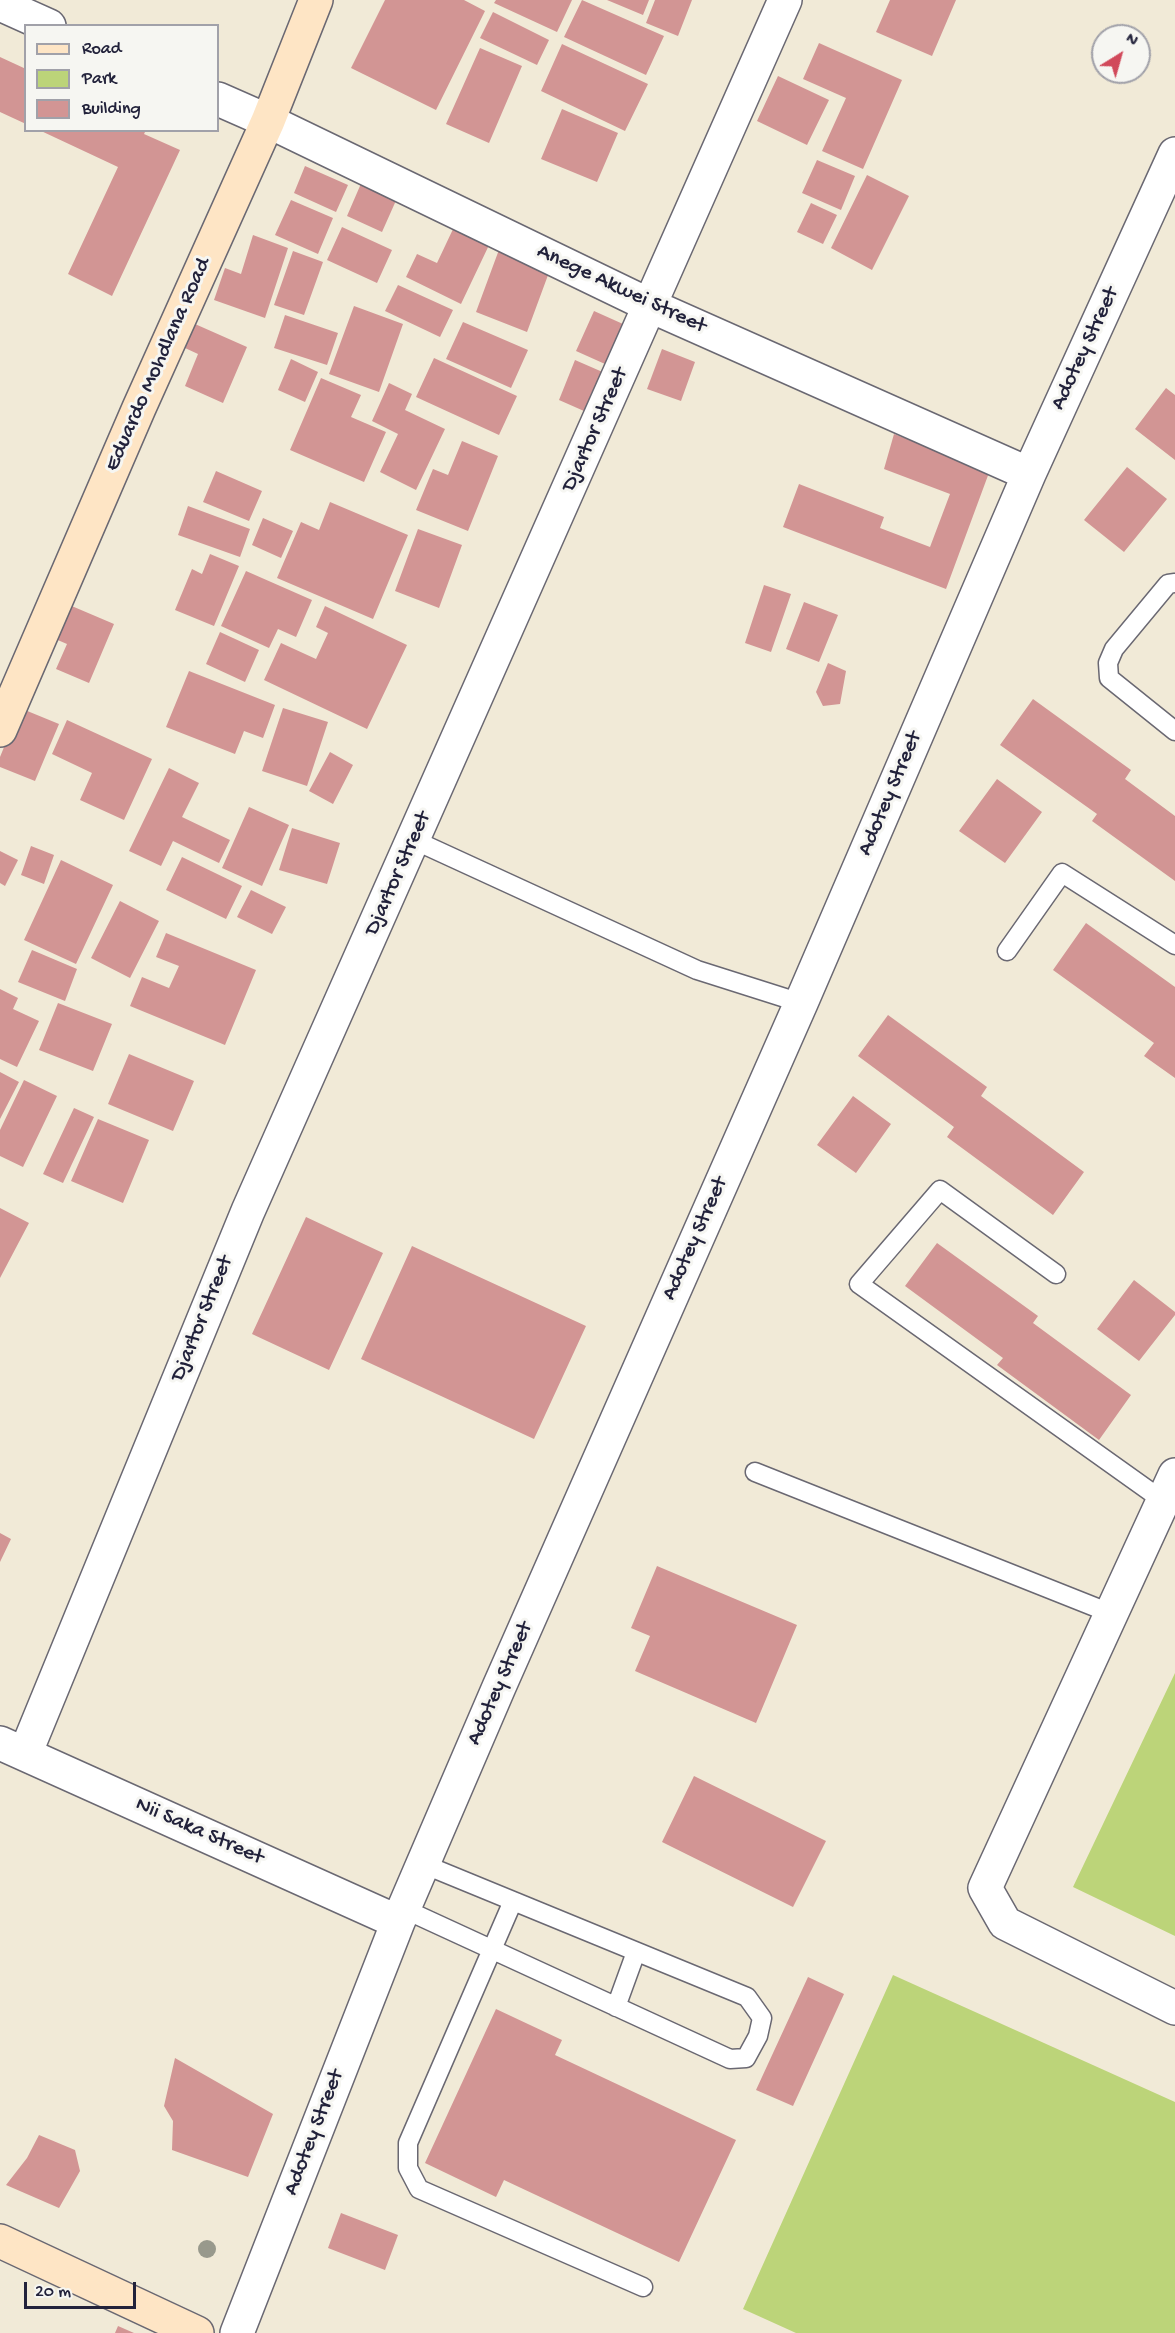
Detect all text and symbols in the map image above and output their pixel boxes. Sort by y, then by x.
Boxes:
legend [24,24,219,132]
north arrow [1091,24,1151,84]
text: N [1121,30,1141,52]
text: Road [82,39,121,60]
text: Park [82,69,116,90]
text: Building [82,99,141,120]
street label: Anege Akwei Street [532,239,710,341]
street label: Eduardo Mohdlana Road [100,254,218,476]
street label: Adotey Street [1046,283,1126,415]
street label: Djartor Street [557,364,635,496]
street label: Adotey Street [853,728,929,860]
street label: Djartor Street [360,808,438,940]
street label: Adotey Street [657,1173,735,1305]
street label: Djartor Street [166,1252,240,1386]
street label: Adotey Street [462,1618,540,1750]
street label: Nii Saka Street [131,1792,267,1872]
street label: Adotey Street [279,2067,351,2199]
scale bar [27,2270,140,2308]
text: 20 m [35,2282,71,2303]

